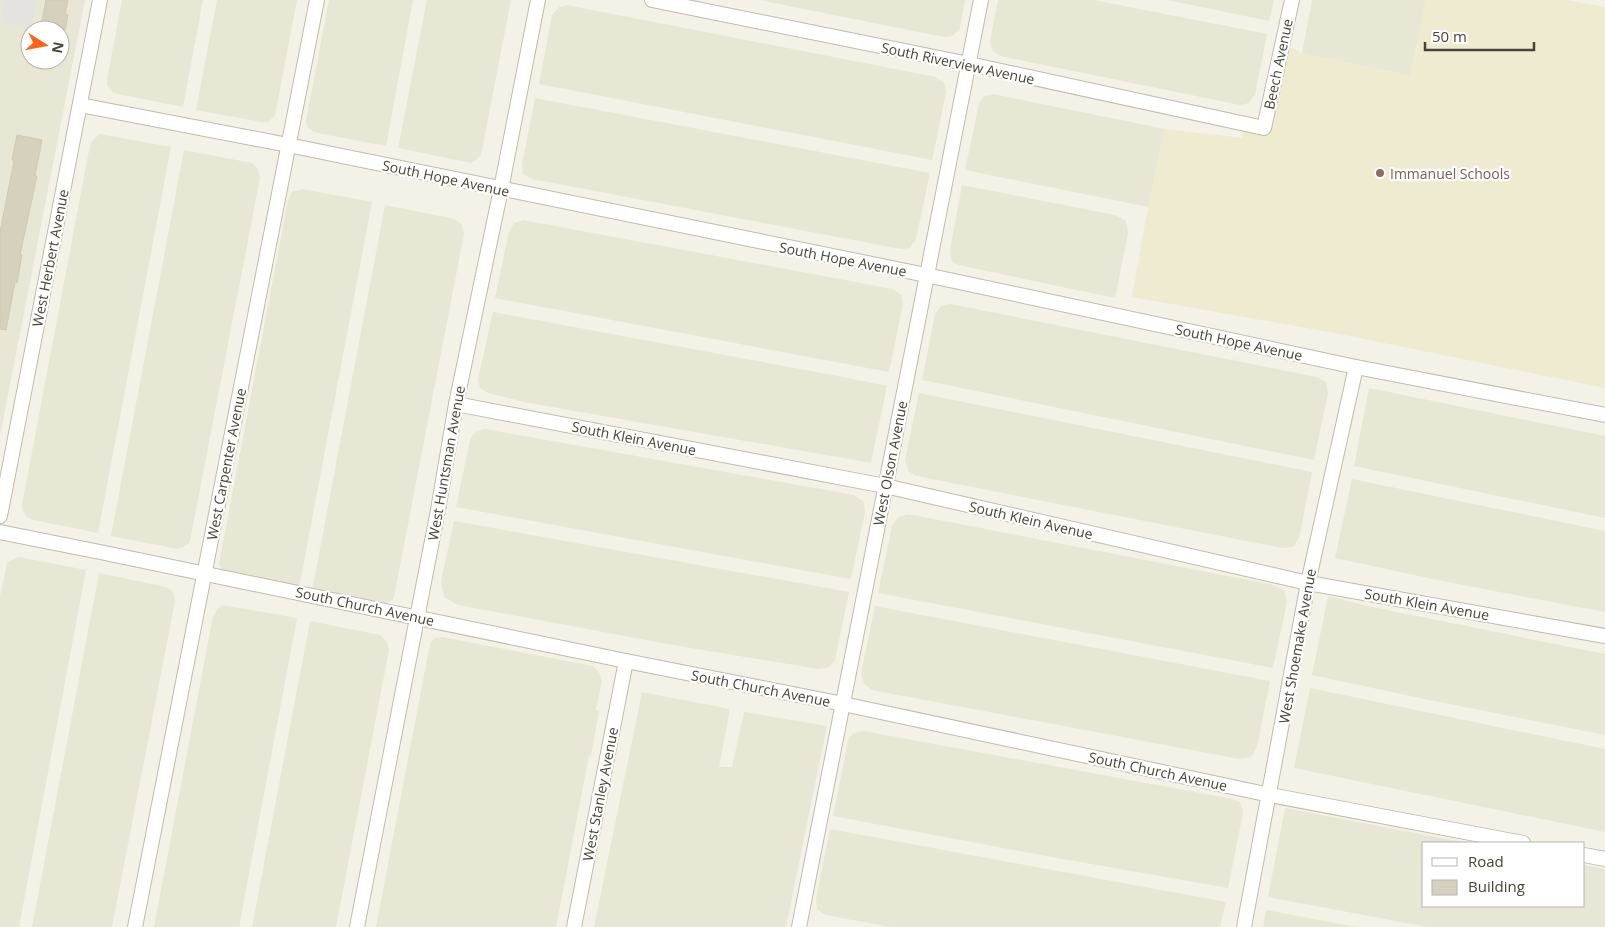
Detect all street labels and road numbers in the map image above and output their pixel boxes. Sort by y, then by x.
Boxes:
street label: Beech Avenue [1259,17,1297,111]
street label: South Riverview Avenue [880,37,1037,89]
street label: South Hope Avenue [381,155,511,201]
street label: West Herbert Avenue [27,188,73,328]
street label: South Hope Avenue [778,237,908,281]
street label: South Hope Avenue [1174,319,1304,365]
street label: West Huntsman Avenue [423,384,469,542]
street label: West Carpenter Avenue [202,386,250,542]
street label: West Olson Avenue [869,399,911,527]
street label: South Klein Avenue [570,417,698,459]
street label: South Klein Avenue [967,497,1095,543]
street label: West Shoemake Avenue [1274,567,1320,725]
street label: South Church Avenue [294,582,436,630]
street label: South Klein Avenue [1363,584,1491,624]
street label: South Church Avenue [690,665,832,711]
street label: West Stanley Avenue [578,725,622,863]
street label: South Church Avenue [1087,747,1229,795]

